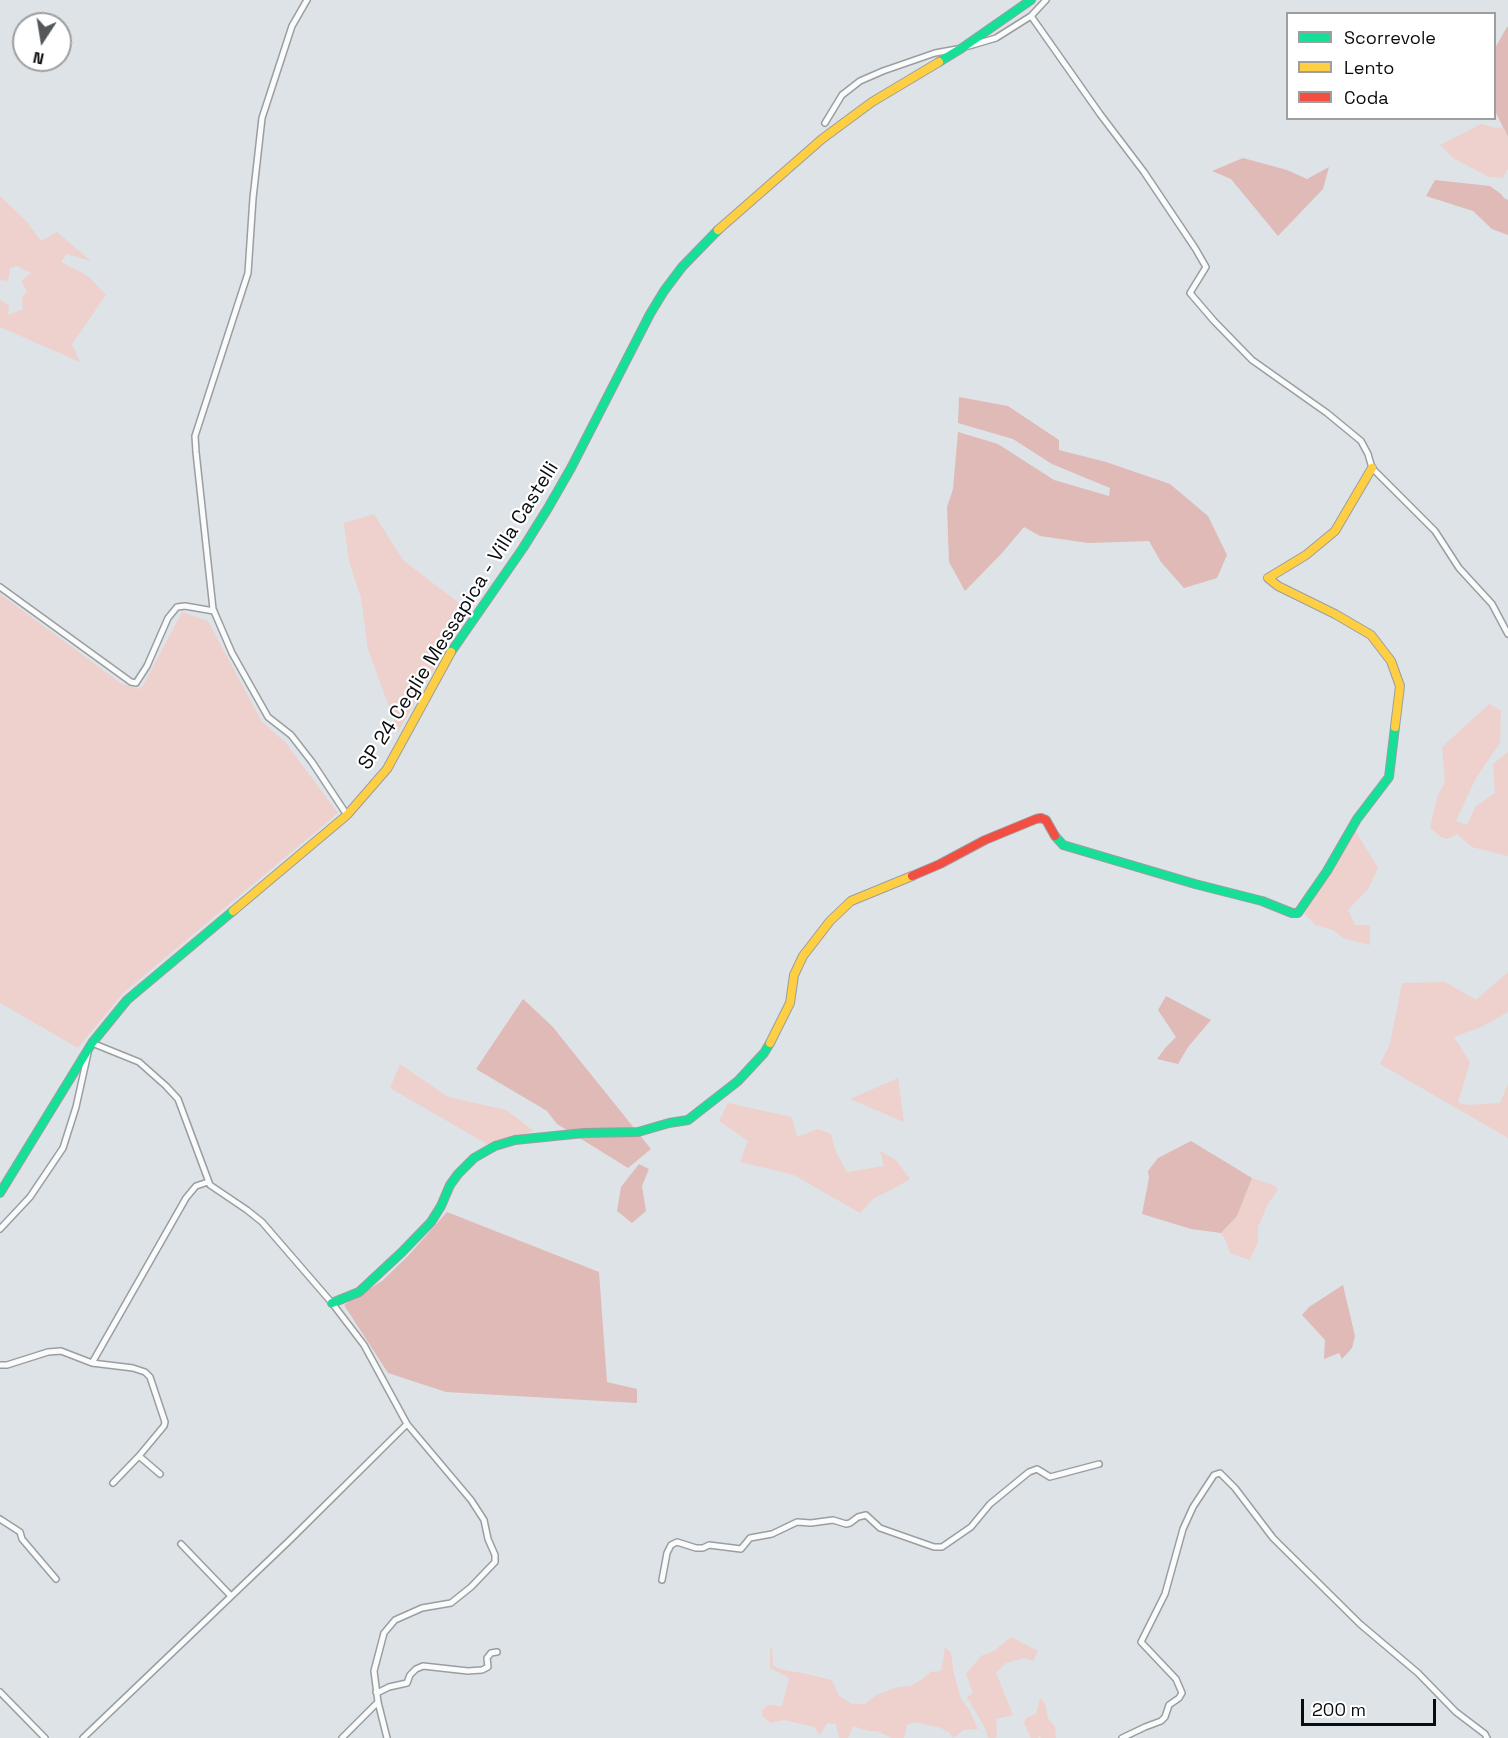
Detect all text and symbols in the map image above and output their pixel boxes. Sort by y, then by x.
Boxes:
north arrow [12,12,72,72]
legend [1286,12,1496,120]
text: Scorrevole [1344,26,1436,49]
text: N [31,47,46,70]
text: Lento [1344,56,1394,79]
text: Coda [1344,86,1389,109]
street label: SP 24 Ceglie Messapica - Villa Castelli [354,458,564,774]
scale bar [1304,1687,1439,1725]
text: 200 m [1312,1698,1366,1721]

